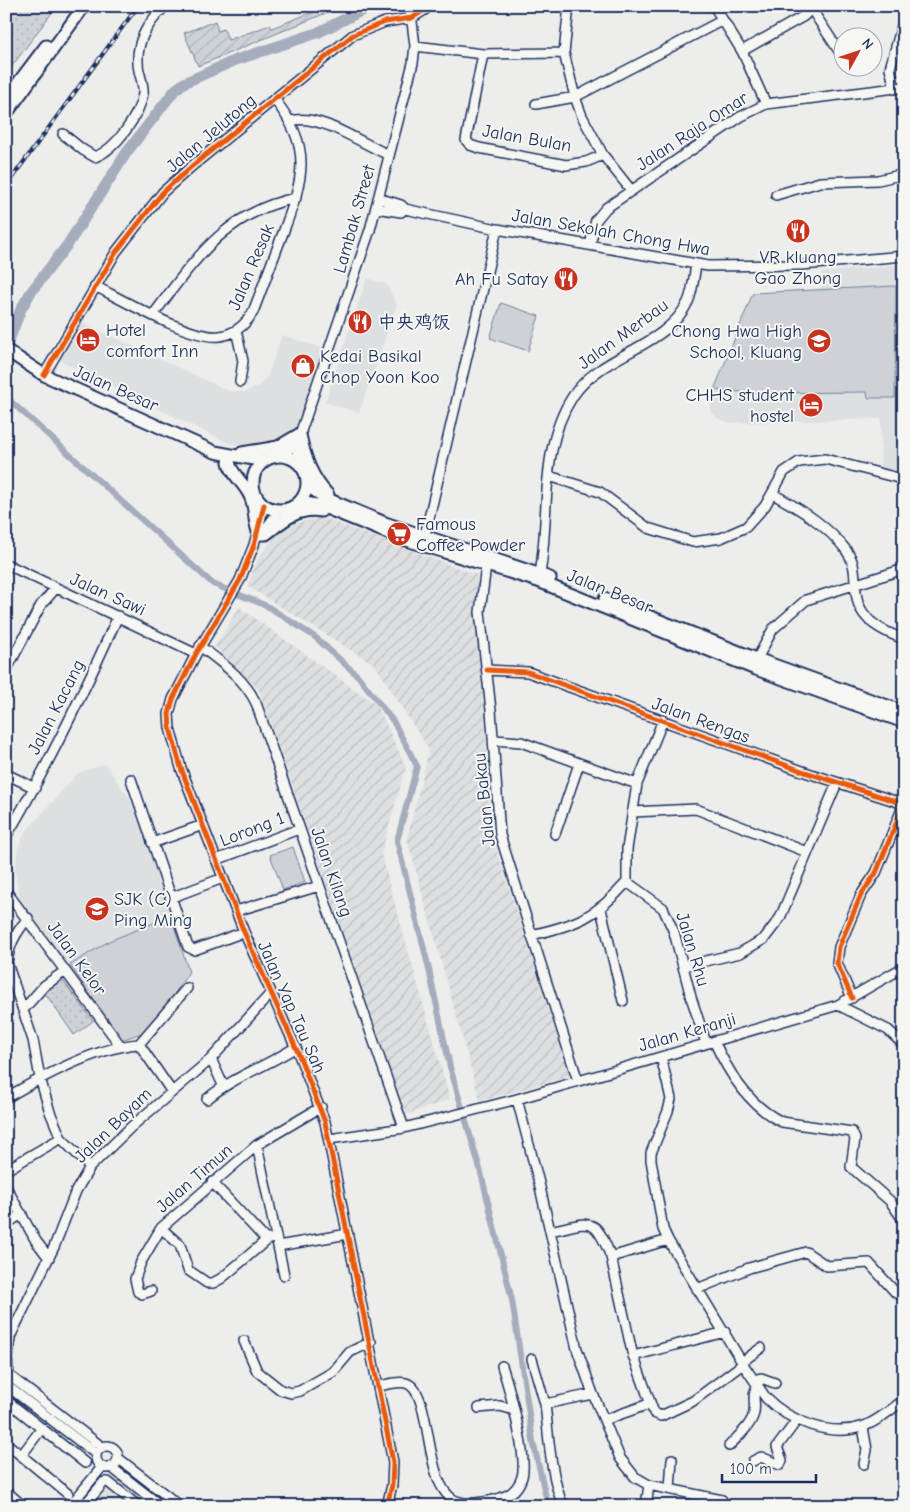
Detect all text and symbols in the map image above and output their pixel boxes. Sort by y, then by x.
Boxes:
north arrow [832,28,882,78]
text: N [858,35,877,53]
street label: Jalan Raja Omar [632,87,753,175]
street label: Jalan Jelutong [162,90,260,177]
street label: Jalan Bulan [481,120,573,157]
street label: Lambak Street [329,162,380,276]
street label: Jalan Sekolah Chong Hwa [510,205,712,260]
restaurant icon: VR kluang Gao Zhong [785,218,811,244]
street label: Jalan Resak [224,221,279,313]
place label: VR kluang Gao Zhong [755,247,841,289]
restaurant icon: Ah Fu Satay [553,266,579,292]
place label: Ah Fu Satay [455,269,549,290]
street label: Jalan Merbau [574,295,672,374]
restaurant icon: 中央鸡饭 [347,309,373,335]
place label: 中央鸡饭 [378,312,450,333]
place label: Hotel comfort Inn [106,320,199,362]
place label: Chong Hwa High School, Kluang [671,321,802,363]
hotel icon: Hotel comfort Inn [75,327,101,353]
school or university icon: Chong Hwa High School, Kluang [806,328,832,354]
place label: Kedai Basikal Chop Yoon Koo [320,346,440,388]
shop icon: Kedai Basikal Chop Yoon Koo [290,353,316,379]
street label: Jalan Besar [70,360,162,417]
place label: CHHS student hostel [685,385,795,427]
hotel icon: CHHS student hostel [798,392,824,418]
place label: Famous Coffee Powder [416,514,526,556]
supermarket icon: Famous Coffee Powder [386,521,412,547]
street label: Jalan Besar [564,565,657,619]
street label: Jalan Sawi [67,568,149,620]
street label: Jalan Kacang [24,656,89,758]
street label: Jalan Rengas [649,693,753,748]
street label: Jalan Bakau [469,752,500,848]
street label: Lorong 1 [217,808,287,851]
street label: Jalan Kilang [306,824,357,920]
place label: SJK (C) Ping Ming [114,889,192,931]
school or university icon: SJK (C) Ping Ming [84,896,110,922]
street label: Jalan Rhu [671,910,714,989]
street label: Jalan Kelor [43,917,111,1000]
street label: Jalan Yap Tau Sah [253,938,330,1076]
street label: Jalan Keranji [636,1009,738,1056]
street label: Jalan Bayam [70,1083,156,1167]
street label: Jalan Timun [152,1140,237,1217]
scale bar [722,1452,816,1484]
text: 100 m [730,1460,772,1478]

